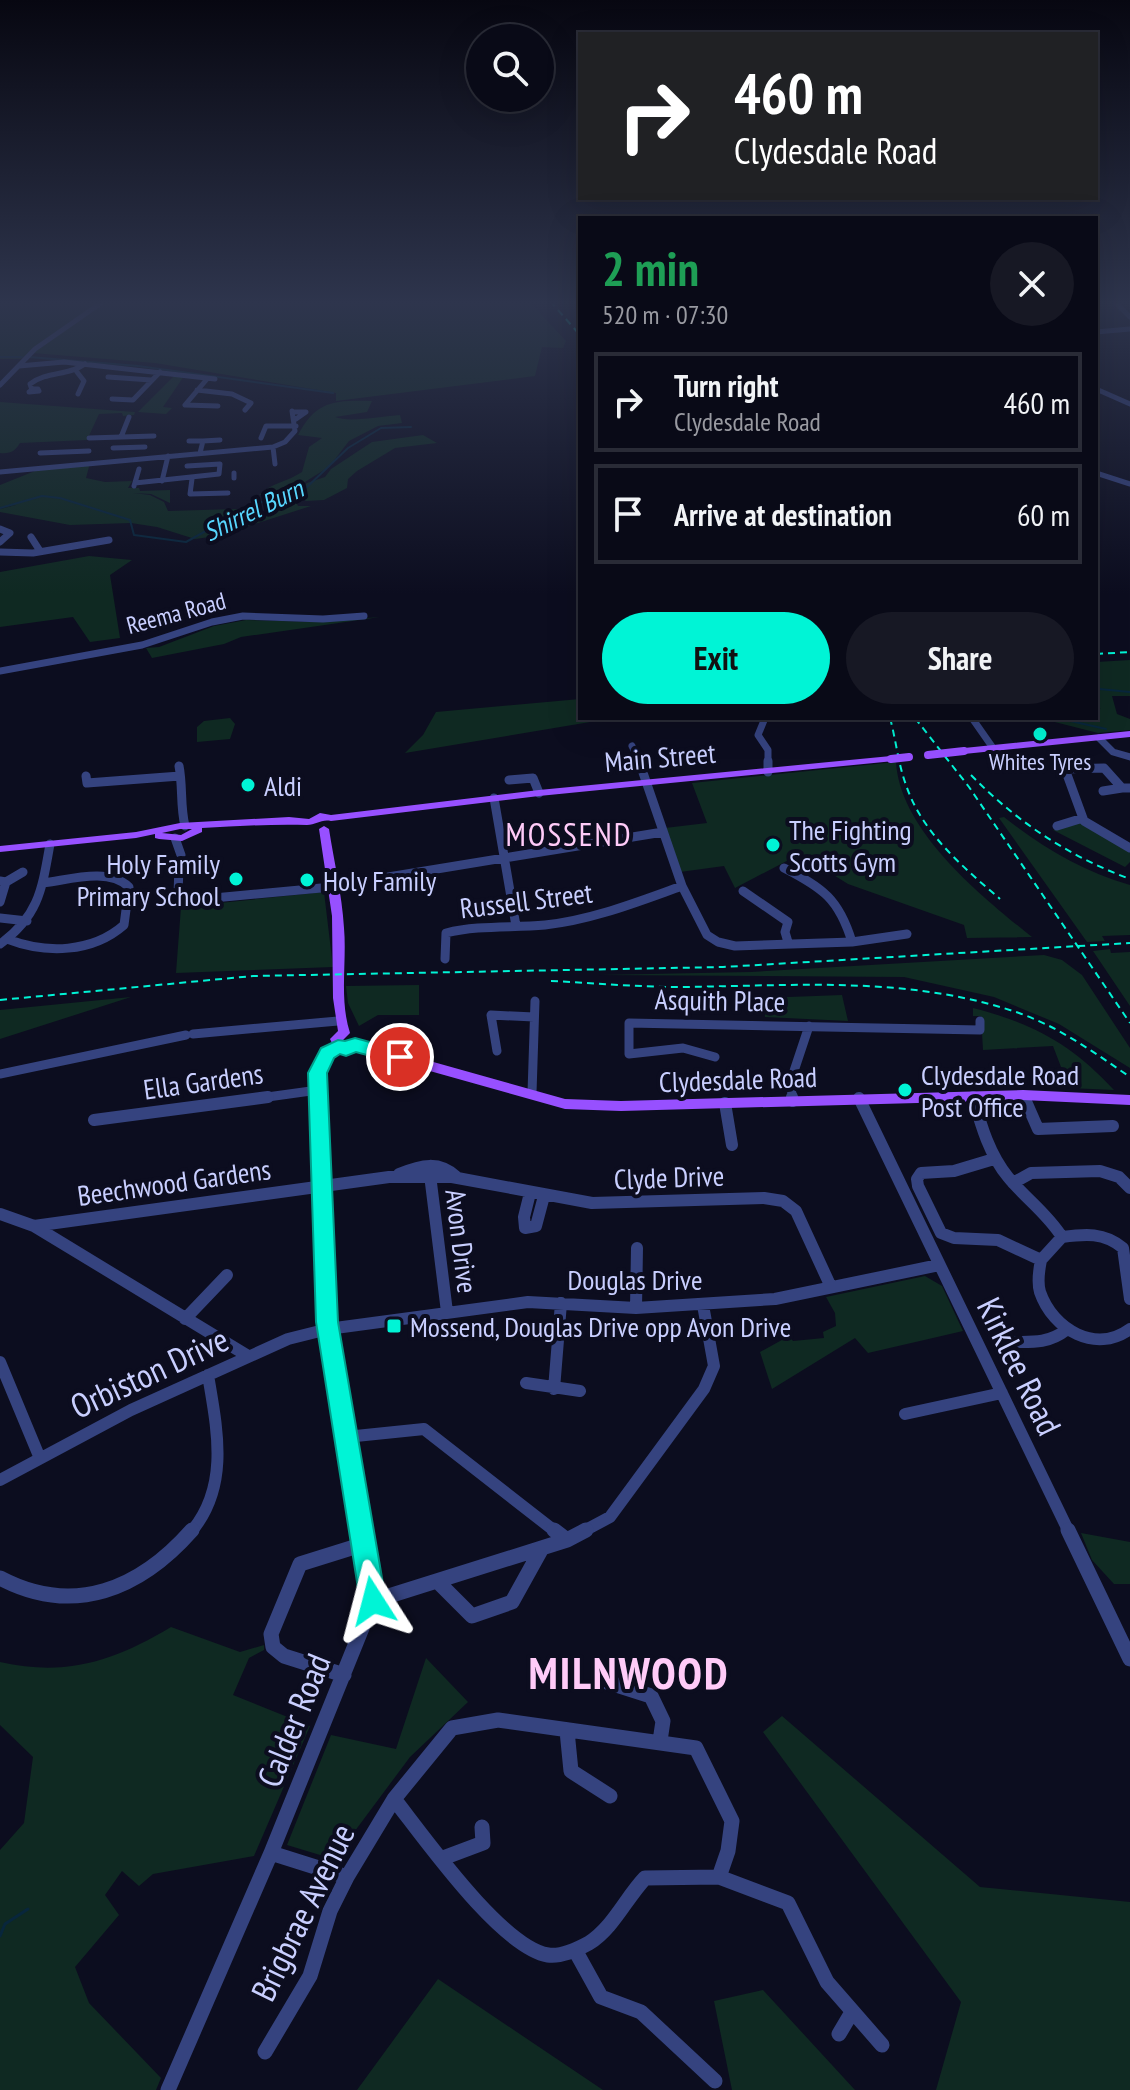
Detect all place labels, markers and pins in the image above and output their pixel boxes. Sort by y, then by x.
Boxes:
marker: Whites Tyres [1031,725,1049,743]
place label: Whites Tyres [989,746,1091,777]
place label: Aldi [264,767,302,804]
marker: Aldi [239,776,257,794]
place label: The Fighting Scotts Gym [789,811,912,880]
marker: The Fighting Scotts Gym [764,836,782,854]
place label: Holy Family Primary School [77,845,220,914]
place label: Holy Family [323,862,437,899]
marker: Holy Family Primary School [227,870,245,888]
marker: Holy Family [298,871,316,889]
pin [366,1023,434,1091]
place label: Clydesdale Road Post Office [921,1056,1079,1125]
marker: Clydesdale Road Post Office [896,1081,914,1099]
place label: Mossend, Douglas Drive opp Avon Drive [410,1308,791,1345]
marker: Mossend, Douglas Drive opp Avon Drive [385,1317,403,1335]

